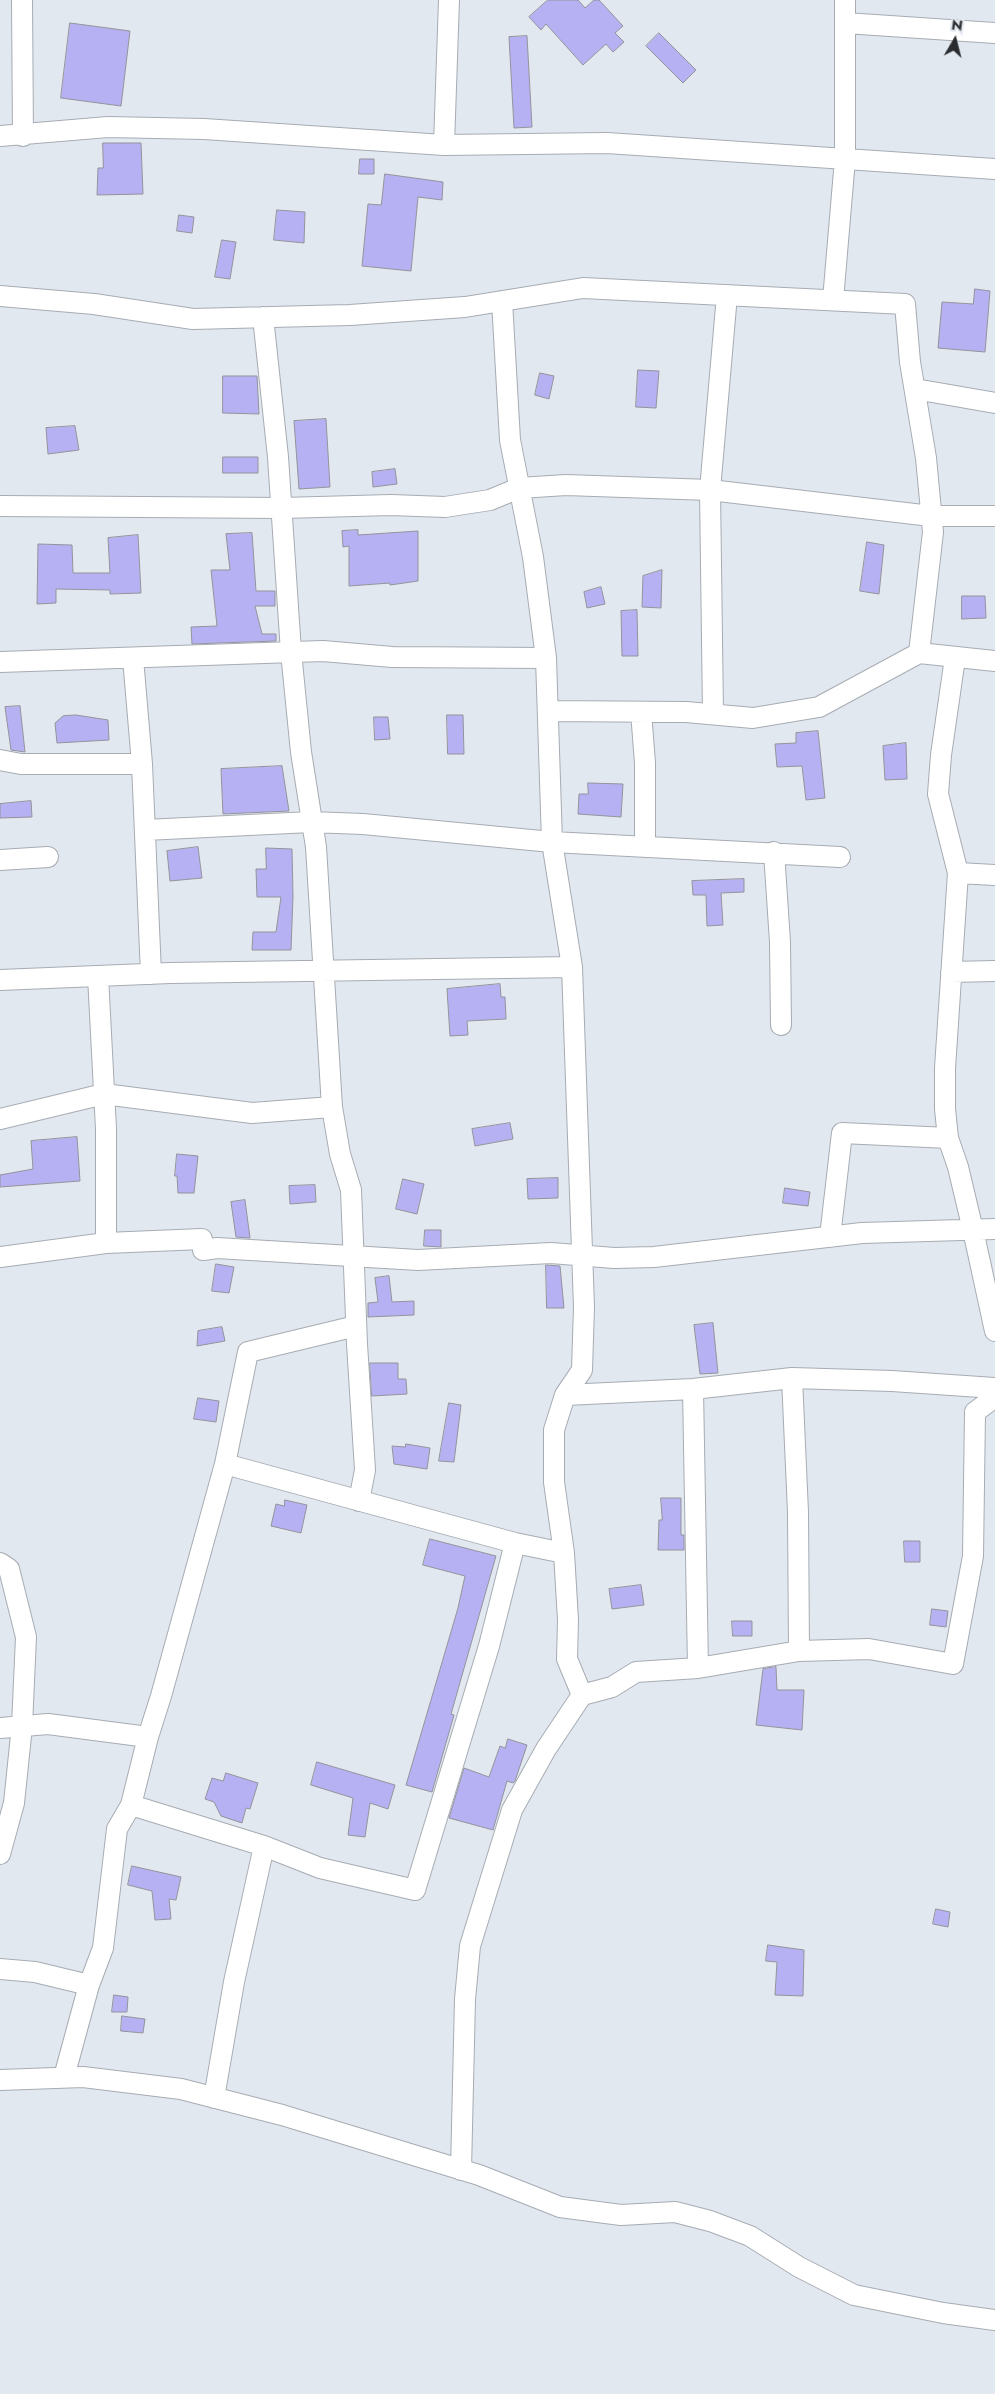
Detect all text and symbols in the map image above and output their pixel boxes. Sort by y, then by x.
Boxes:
text: N [950,14,964,36]
north arrow [930,15,980,65]

